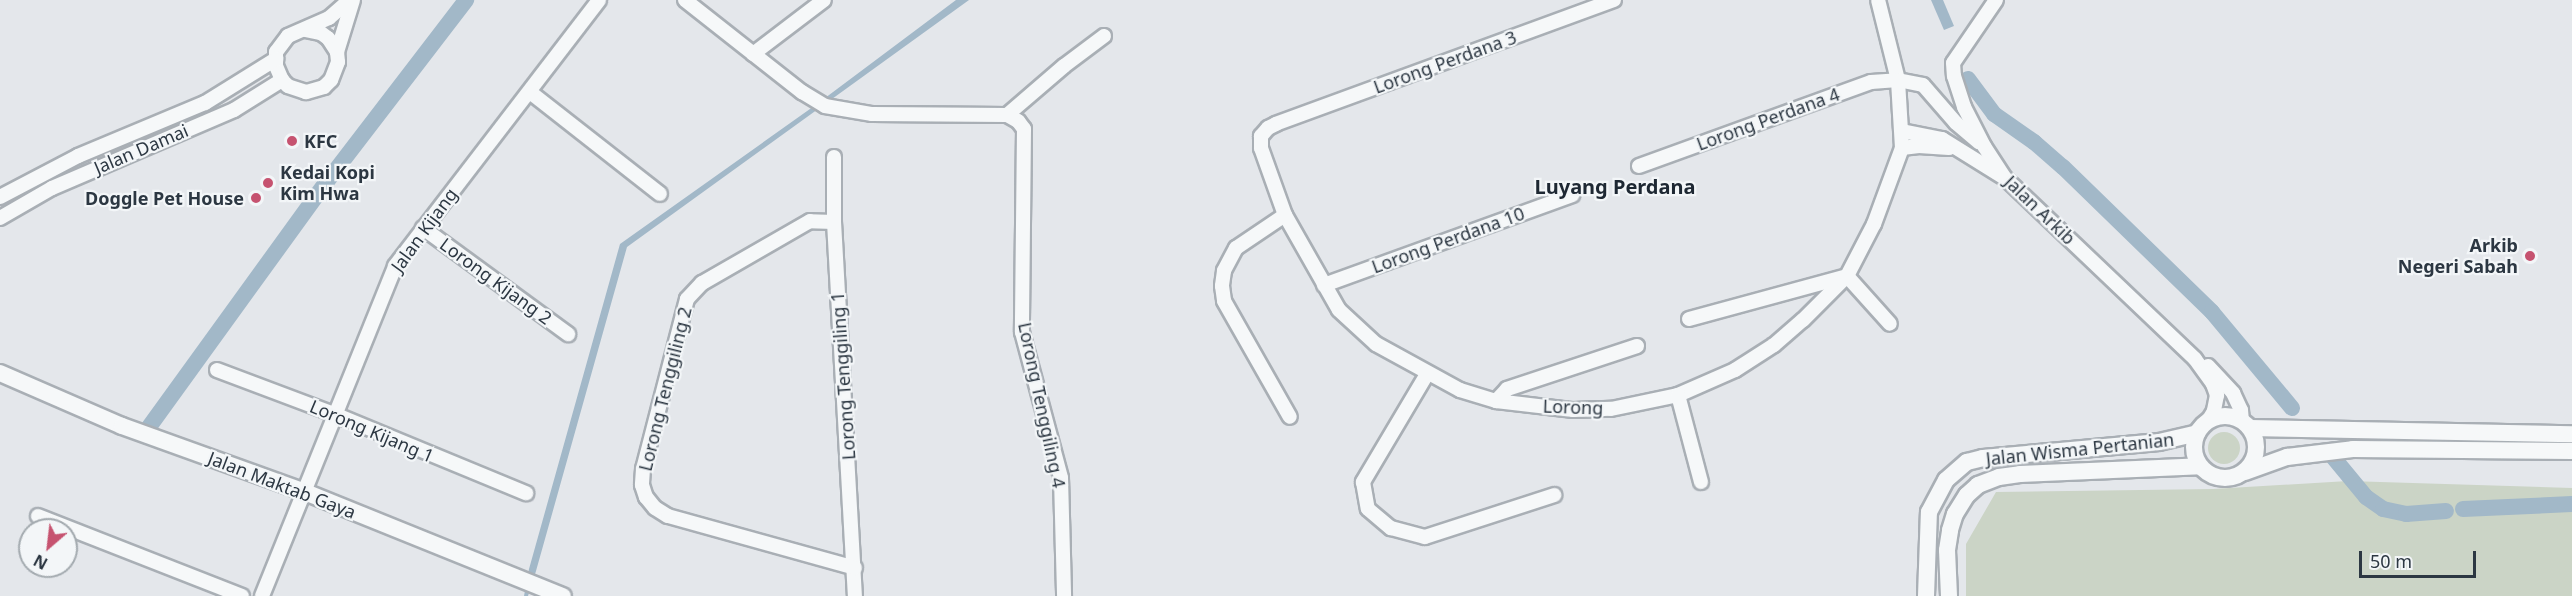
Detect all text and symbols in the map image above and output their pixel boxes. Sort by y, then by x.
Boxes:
street label: Lorong Perdana 3 [1371,26,1519,98]
street label: Lorong Perdana 4 [1694,83,1842,155]
street label: Jalan Damai [91,119,191,179]
place label: KFC [304,130,337,152]
marker: KFC [285,134,299,148]
place label: Kedai Kopi Kim Hwa [280,162,375,204]
street label: Jalan Arkib [2000,171,2080,249]
district label: Luyang Perdana [1535,174,1695,198]
marker: Kedai Kopi Kim Hwa [261,176,275,190]
street label: Jalan Kijang [386,184,462,276]
place label: Doggle Pet House [85,187,244,209]
marker: Doggle Pet House [249,191,263,205]
street label: Lorong Perdana 10 [1369,202,1527,278]
street label: Lorong Kijang 2 [436,233,556,329]
place label: Arkib Negeri Sabah [2398,235,2518,278]
marker: Arkib Negeri Sabah [2523,249,2537,263]
street label: Lorong Tenggiling 1 [826,291,860,461]
street label: Lorong Tenggiling 2 [634,305,696,473]
street label: Lorong Tenggiling 4 [1014,320,1070,490]
street label: Lorong Kijang 1 [307,395,437,467]
street label: Lorong [1542,395,1604,419]
street label: Jalan Wisma Pertanian [1985,428,2175,470]
street label: Jalan Maktab Gaya [205,447,359,523]
north arrow [18,518,78,578]
scale bar [2362,539,2479,577]
text: N [30,549,51,575]
text: 50 m [2370,549,2412,573]

